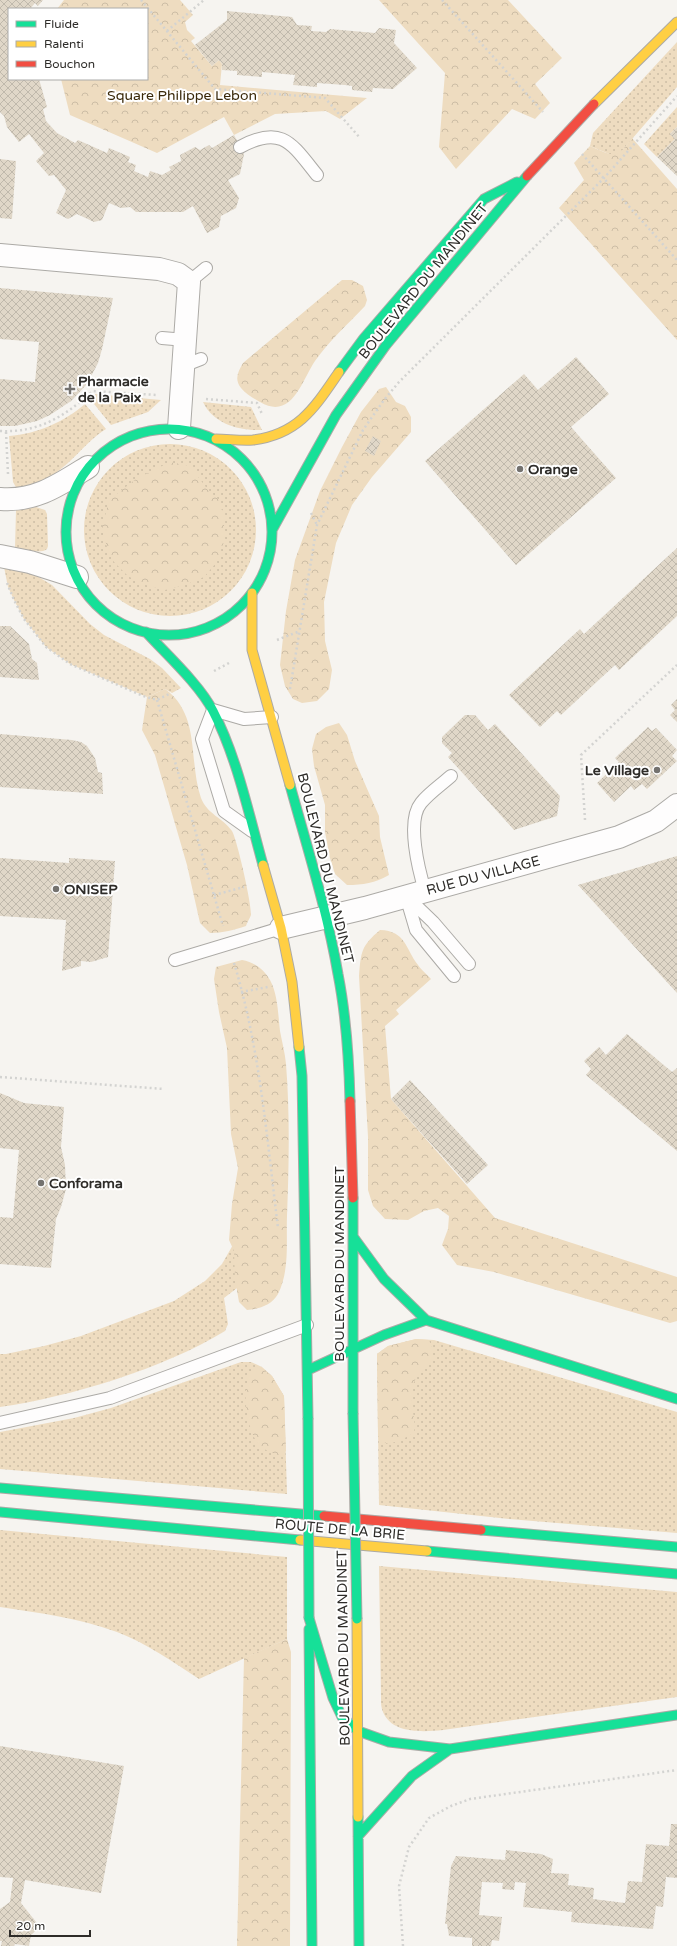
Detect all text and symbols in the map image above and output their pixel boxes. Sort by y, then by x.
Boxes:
legend [8,8,148,80]
text: Fluide [44,17,79,31]
text: Ralenti [44,37,84,51]
text: Bouchon [44,57,95,71]
park label: Square Philippe Lebon [107,87,257,104]
street label: BOULEVARD DU MANDINET [355,200,492,363]
place label: Pharmacie de la Paix [78,373,149,406]
marker: Pharmacie de la Paix [65,384,75,394]
place label: Orange [528,461,578,478]
marker: Orange [515,464,525,474]
place label: Le Village [585,762,649,779]
marker: Le Village [652,765,662,775]
street label: BOULEVARD DU MANDINET [294,771,358,965]
street label: RUE DU VILLAGE [424,852,542,899]
place label: ONISEP [64,881,118,898]
marker: ONISEP [51,884,61,894]
street label: BOULEVARD DU MANDINET [331,1166,348,1362]
place label: Conforama [49,1175,123,1192]
marker: Conforama [36,1178,46,1188]
street label: ROUTE DE LA BRIE [274,1515,406,1544]
street label: BOULEVARD DU MANDINET [333,1550,354,1746]
scale bar [10,1912,90,1938]
text: 20 m [16,1919,45,1933]

